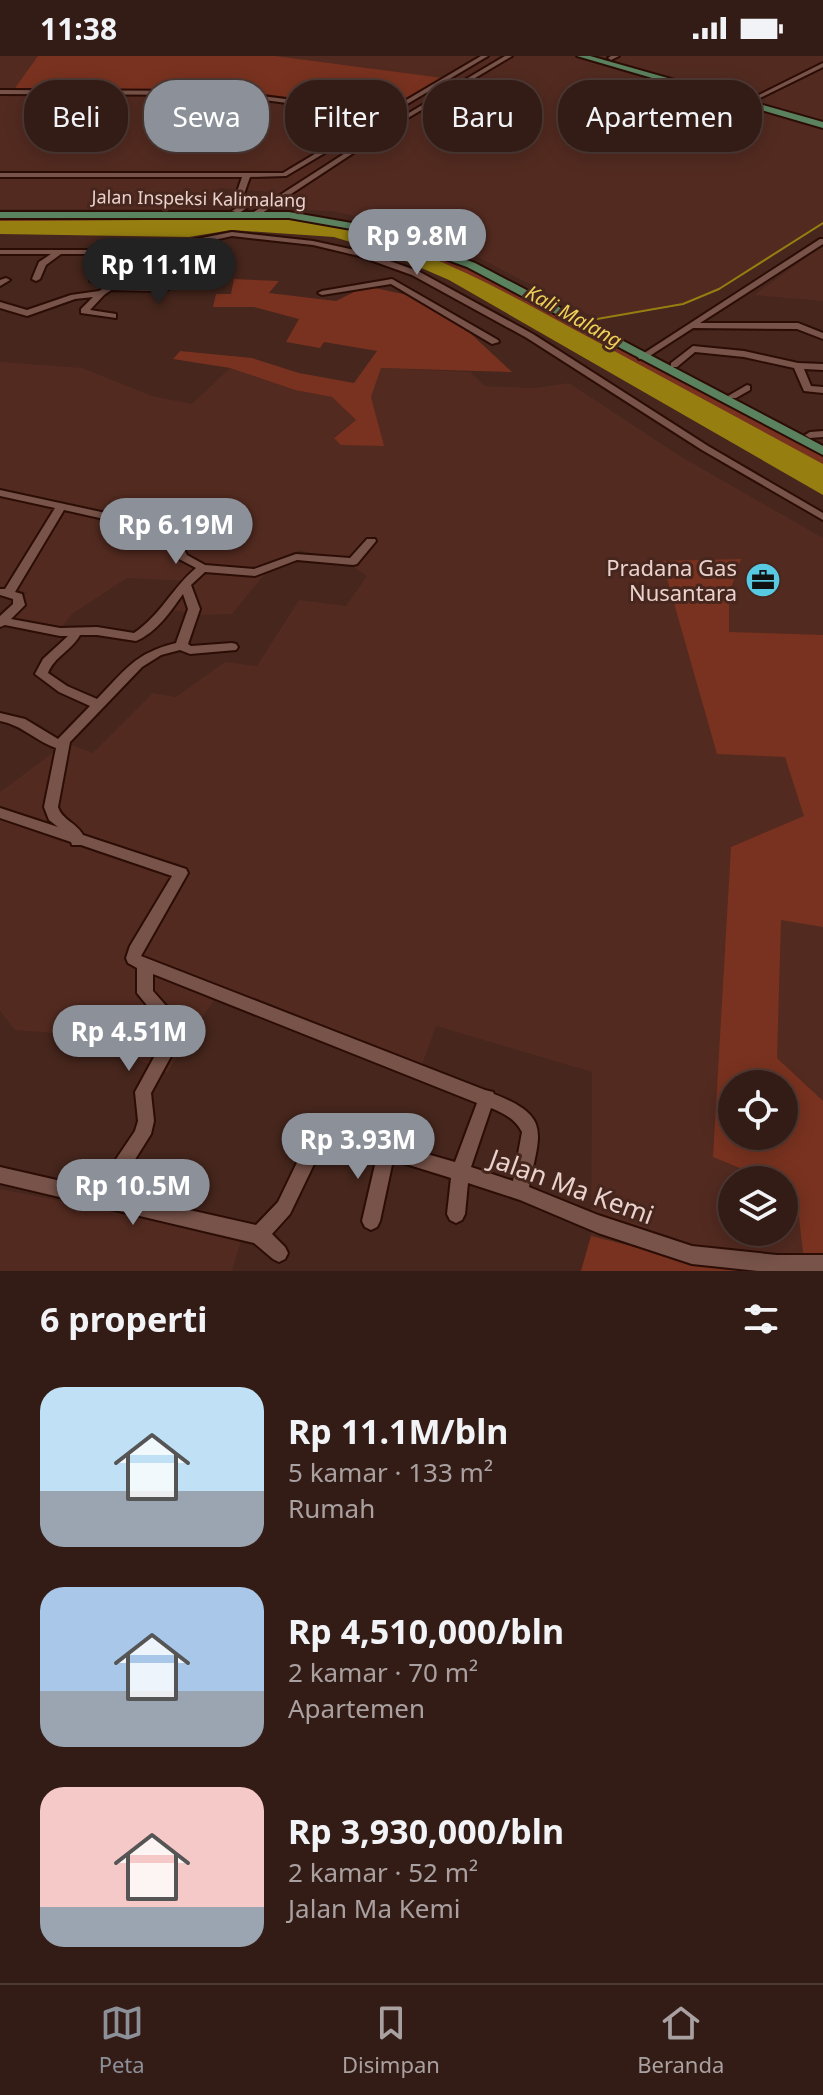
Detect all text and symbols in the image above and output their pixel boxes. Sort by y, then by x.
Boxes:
text: 11:38 [40,8,117,49]
chip: Beli [24,80,128,152]
chip: Sewa [144,80,269,152]
chip: Filter [285,80,407,152]
chip: Baru [423,80,542,152]
chip: Apartemen [558,80,762,152]
street label: Jalan Inspeksi Kalimalang [90,184,306,212]
pin: Rp 9.8M [343,209,491,277]
text: Rp 9.8M [366,217,468,253]
pin: Rp 11.1M [76,238,242,306]
text: Rp 11.1M [101,246,217,282]
water label: Kali Malang [521,279,627,354]
pin: Rp 6.19M [93,498,259,566]
text: Rp 6.19M [118,506,234,542]
place label: Pradana Gas Nusantara [606,552,737,607]
office icon: Pradana Gas Nusantara [744,561,782,599]
pin: Rp 4.51M [46,1005,212,1073]
text: Rp 4.51M [71,1013,187,1049]
map controls [718,1070,798,1246]
button: locate [718,1070,798,1150]
pin: Rp 3.93M [275,1113,441,1181]
text: Rp 3.93M [300,1121,416,1157]
street label: Jalan Ma Kemi [482,1139,659,1232]
pin: Rp 10.5M [50,1159,216,1227]
button: layers [718,1166,798,1246]
text: Rp 10.5M [75,1167,191,1203]
text: 6 properti [40,1296,207,1342]
icon: filters [739,1297,783,1341]
text: Rp 11.1M/bln [288,1408,508,1454]
icon: home [104,1419,200,1515]
text: 5 kamar · 133 m² [288,1454,493,1490]
text: Rumah [288,1490,375,1526]
text: Rp 4,510,000/bln [288,1608,564,1654]
icon: home [104,1619,200,1715]
text: 2 kamar · 70 m² [288,1654,478,1690]
text: Apartemen [288,1690,425,1726]
text: Rp 3,930,000/bln [288,1808,564,1854]
icon: home [104,1819,200,1915]
text: 2 kamar · 52 m² [288,1854,478,1890]
text: Jalan Ma Kemi [288,1890,461,1926]
tab: Peta [99,2001,145,2079]
tab: Disimpan [342,2001,440,2079]
tab: Beranda [637,2001,724,2079]

